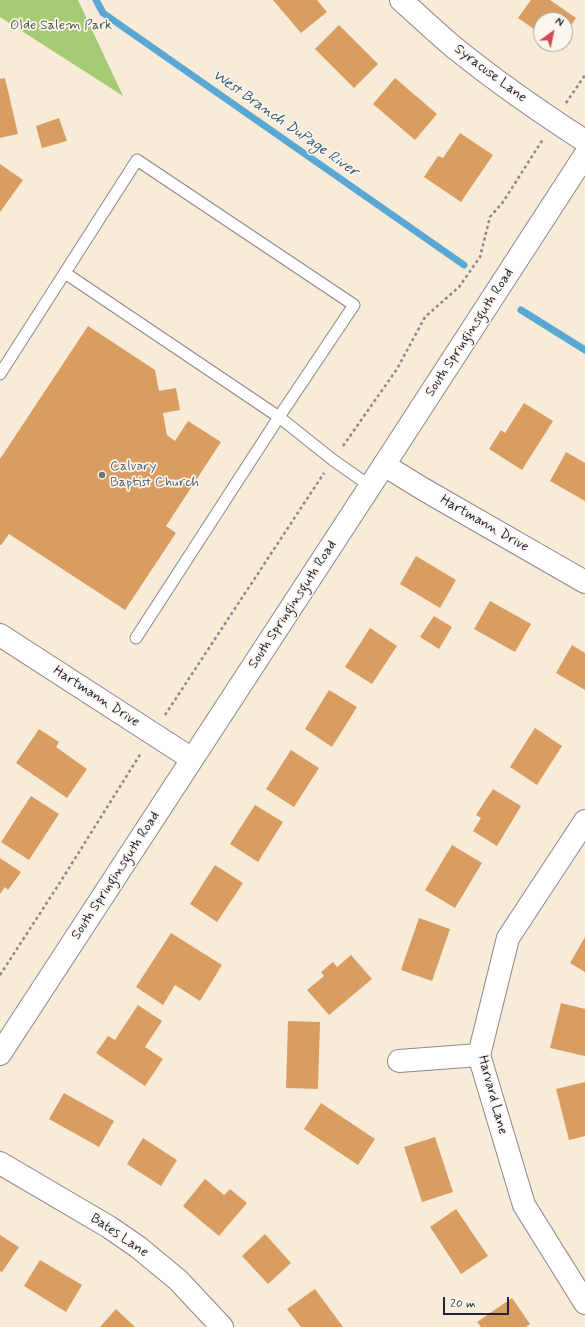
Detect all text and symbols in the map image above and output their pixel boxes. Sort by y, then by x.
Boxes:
north arrow [533,12,573,52]
text: N [552,15,566,31]
park label: Olde Salem Park [10,18,112,34]
street label: Syracuse Lane [450,41,530,107]
water label: West Branch DuPage River [209,67,361,181]
street label: South Springinsguth Road [422,266,518,400]
place label: Calvary Baptist Church [110,459,199,492]
marker: Calvary Baptist Church [97,470,107,480]
street label: Hartmann Drive [437,492,531,556]
street label: South Springinsguth Road [245,538,341,672]
street label: Hartmann Drive [50,663,142,731]
street label: South Springinsguth Road [68,809,164,943]
street label: Harvard Lane [473,1054,511,1136]
street label: Bates Lane [87,1210,151,1262]
scale bar [445,1289,511,1315]
text: 20 m [450,1296,476,1312]

